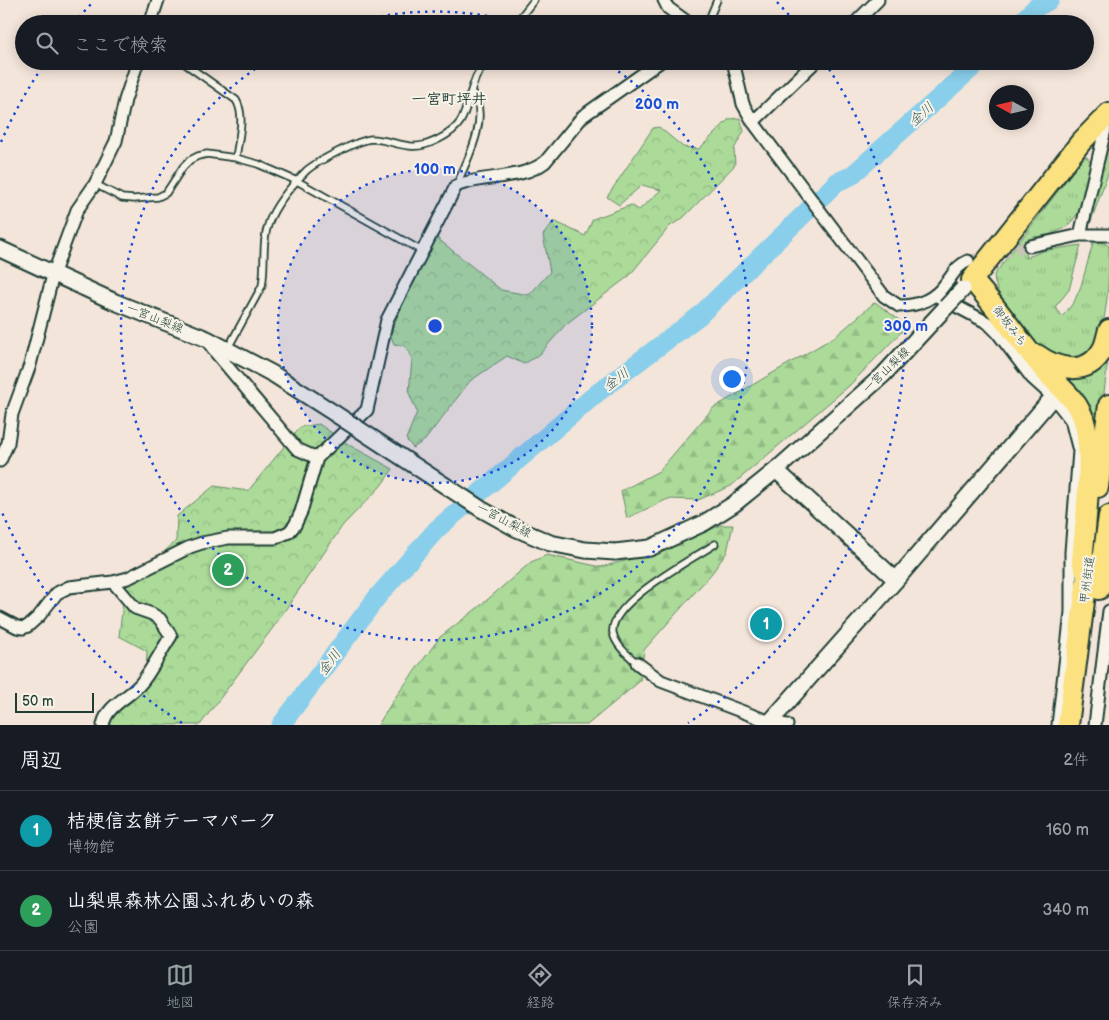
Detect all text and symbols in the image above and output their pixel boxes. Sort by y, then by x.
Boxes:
search box [15,15,1094,70]
icon: search [33,29,61,57]
text: ここで検索 [73,34,168,57]
north arrow [989,85,1034,130]
district label: 一宮町坪井 [411,90,487,109]
text: 200 m [635,95,679,114]
water label: 金川 [905,99,937,130]
text: 100 m [414,160,456,179]
street label: 一宮山梨線 [124,300,185,337]
street label: 御坂みち [989,303,1030,350]
centre of rings [426,317,444,335]
text: 300 m [884,317,928,336]
street label: 一宮山梨線 [860,344,913,397]
water label: 金川 [600,364,633,395]
your location [719,366,745,392]
street label: 一宮山梨線 [474,500,534,541]
pin: 2 [212,551,244,589]
street label: 甲州街道 [1077,555,1098,605]
pin: 1 [750,605,782,643]
water label: 金川 [314,646,345,679]
scale bar [15,690,94,713]
text: 50 m [22,693,54,710]
text: 周辺 [20,748,62,773]
text: 2件 [1064,751,1089,770]
text: 桔梗信玄餅テーマパーク [67,810,277,833]
text: 1 [33,821,39,840]
text: 160 m [1046,821,1089,840]
text: 博物館 [67,838,115,857]
text: 山梨県森林公園ふれあいの森 [67,890,314,913]
text: 2 [31,901,41,920]
text: 340 m [1042,901,1089,920]
text: 公園 [67,918,99,937]
tab: 地図 [166,961,194,1011]
tab: 経路 [526,961,554,1011]
tab: 保存済み [887,961,943,1011]

